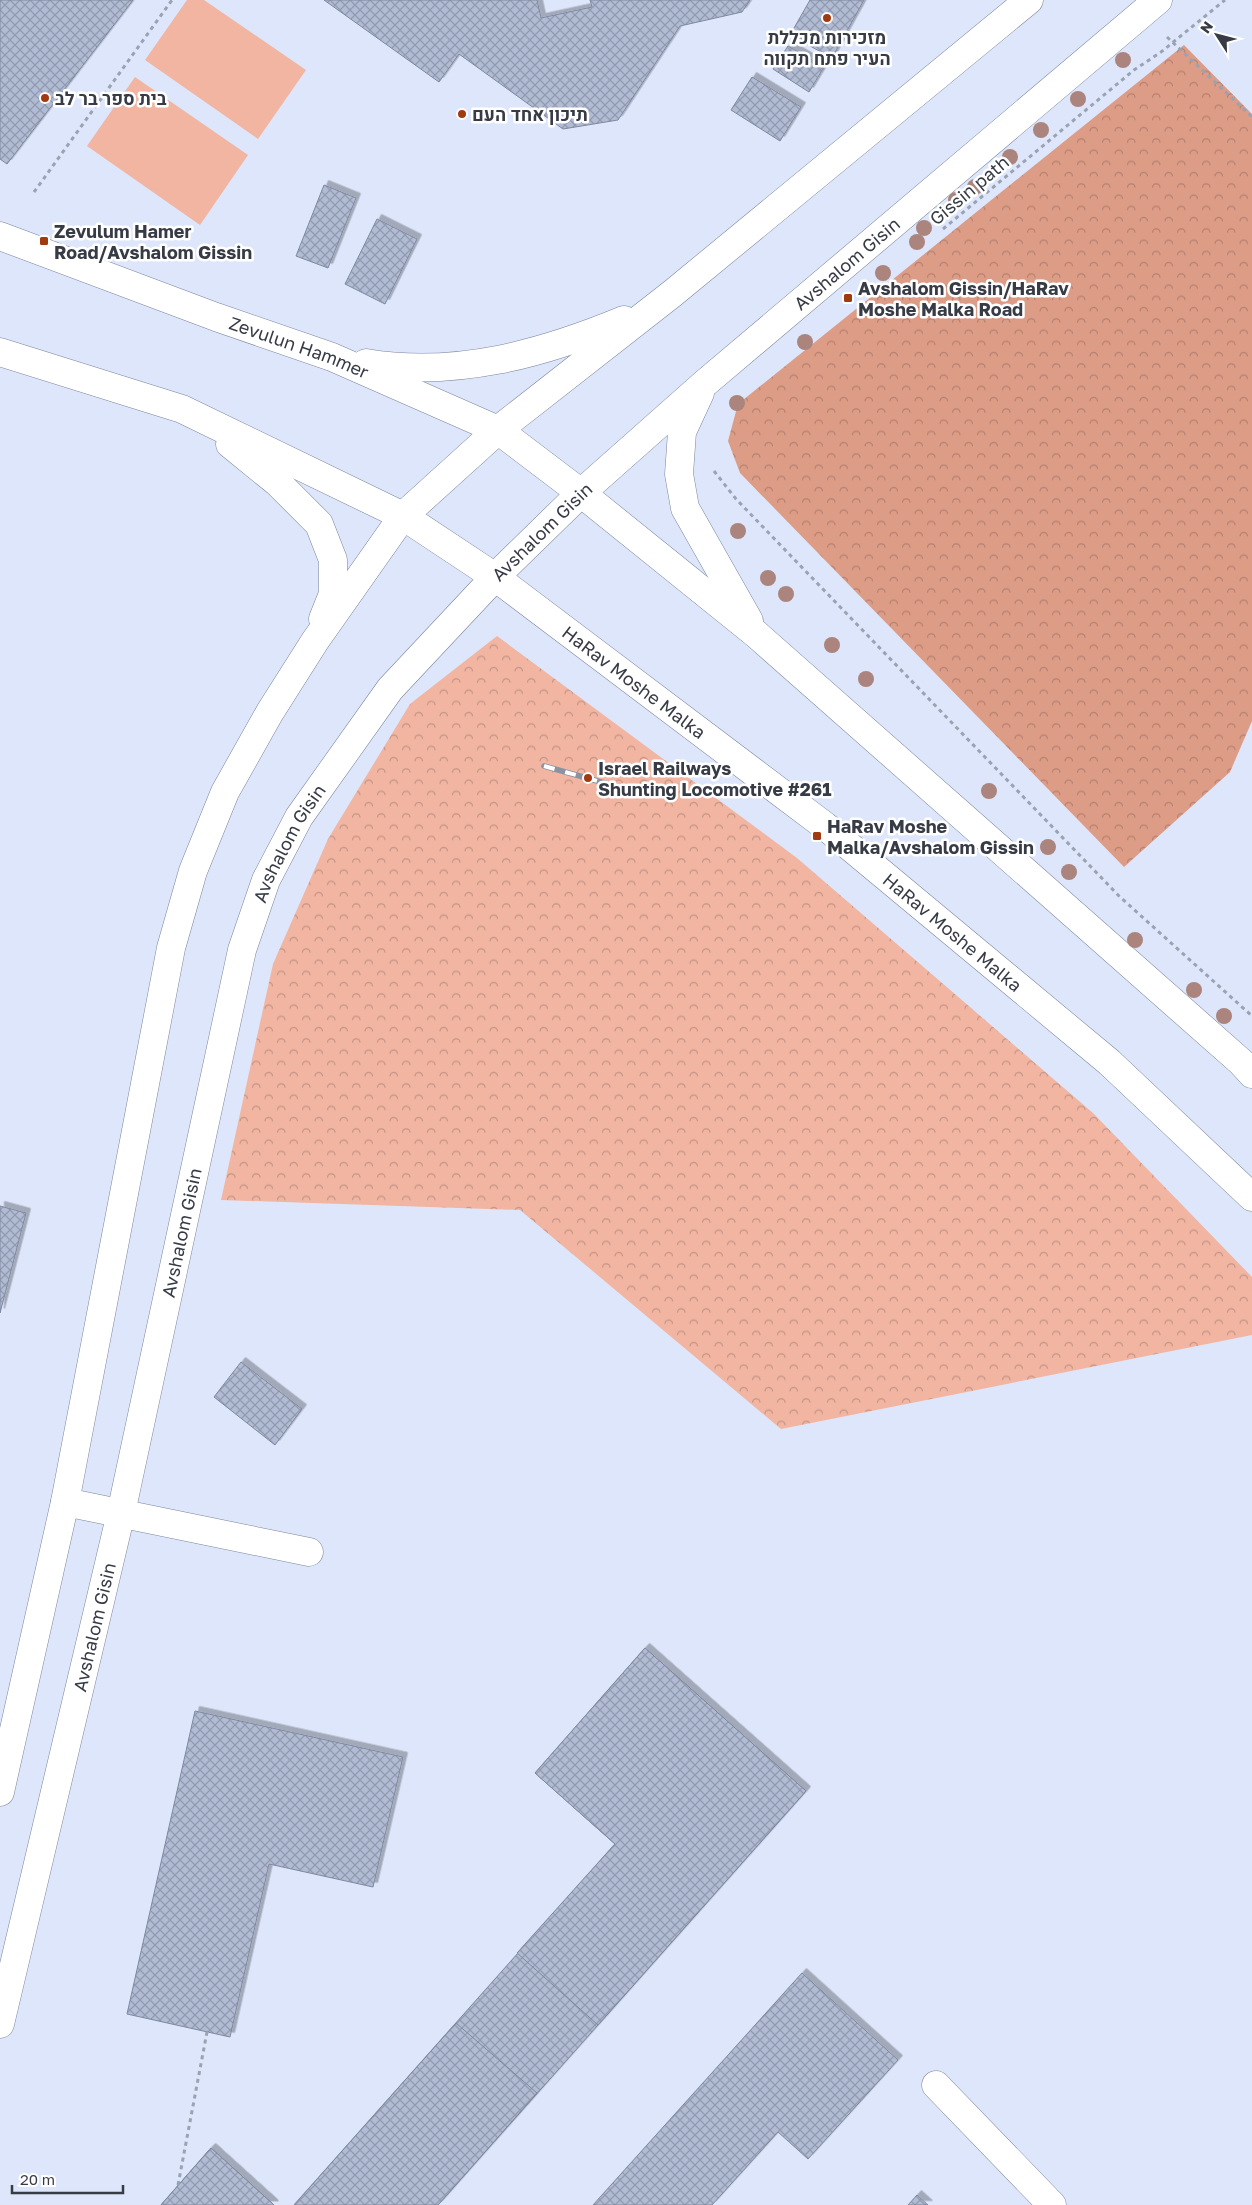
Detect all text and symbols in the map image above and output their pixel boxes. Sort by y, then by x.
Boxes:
north arrow [1192,10,1242,60]
marker: מזכירות מכללת העיר פתח תקווה [821,12,833,24]
text: N [1196,18,1216,36]
place label: מזכירות מכללת העיר פתח תקווה [763,26,891,69]
place label: בית ספר בר לב [55,87,167,109]
marker: בית ספר בר לב [39,92,51,104]
place label: תיכון אחד העם [472,103,588,125]
marker: תיכון אחד העם [456,108,468,120]
street label: Gissin path [925,151,1013,229]
street label: Avshalom Gisin [789,212,904,314]
place label: Zevulum Hamer Road/Avshalom Gissin [54,220,252,263]
marker: Zevulum Hamer Road/Avshalom Gissin [38,235,50,247]
place label: Avshalom Gissin/HaRav Moshe Malka Road [858,277,1069,320]
marker: Avshalom Gissin/HaRav Moshe Malka Road [842,292,854,304]
street label: Zevulun Hammer [226,311,372,383]
street label: Avshalom Gisin [487,478,596,585]
street label: HaRav Moshe Malka [558,621,710,743]
place label: Israel Railways Shunting Locomotive #261 [598,757,831,800]
marker: Israel Railways Shunting Locomotive #261 [582,772,594,784]
street label: Avshalom Gisin [248,780,330,905]
place label: HaRav Moshe Malka/Avshalom Gissin [827,815,1034,858]
marker: HaRav Moshe Malka/Avshalom Gissin [811,830,823,842]
street label: HaRav Moshe Malka [879,868,1027,996]
street label: Avshalom Gisin [157,1166,206,1299]
street label: Avshalom Gisin [68,1560,120,1694]
scale bar [12,2162,124,2194]
text: 20 m [20,2170,55,2188]

